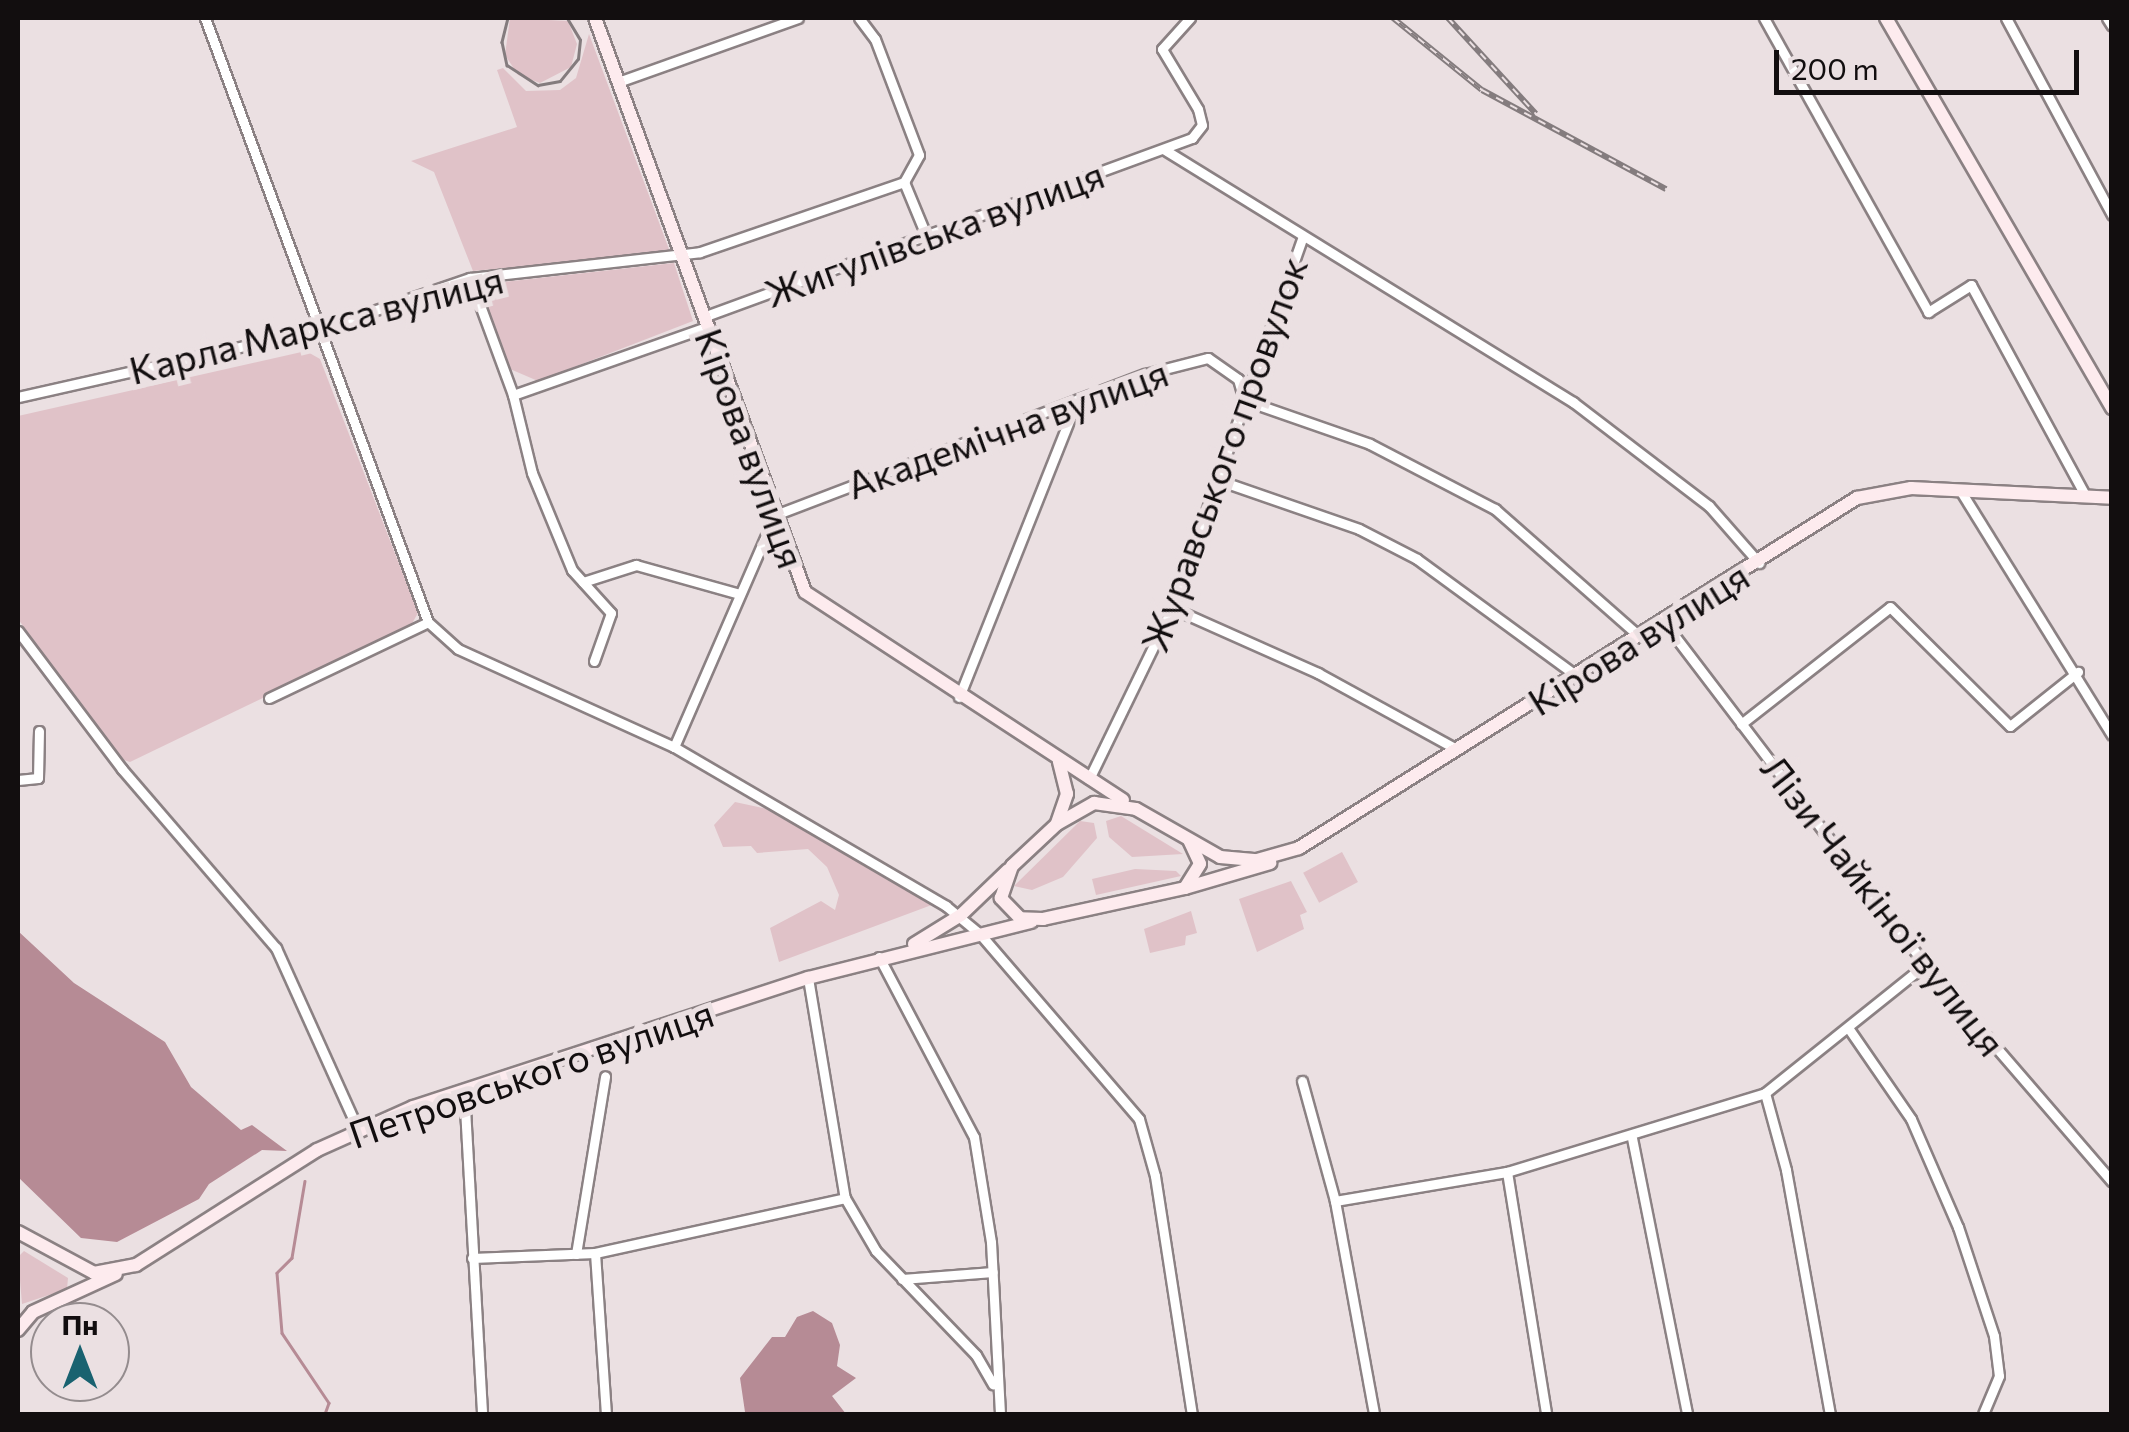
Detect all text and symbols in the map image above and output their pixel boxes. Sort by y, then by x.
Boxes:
scale bar [1779,30,2084,92]
text: 200 m [1791,49,1879,86]
street label: Жигулівська вулиця [758,150,1110,316]
street label: Журавського провулок [1130,250,1316,658]
street label: Карла Маркса вулиця [124,255,508,393]
street label: Кірова вулиця [687,322,815,574]
street label: Академічна вулиця [840,349,1174,507]
street label: Кірова вулиця [1519,552,1757,724]
street label: Лізи Чайкіної вулиця [1753,746,2015,1064]
street label: Петровського вулиця [343,989,719,1157]
north arrow [30,1302,130,1402]
text: Пн [61,1307,99,1341]

